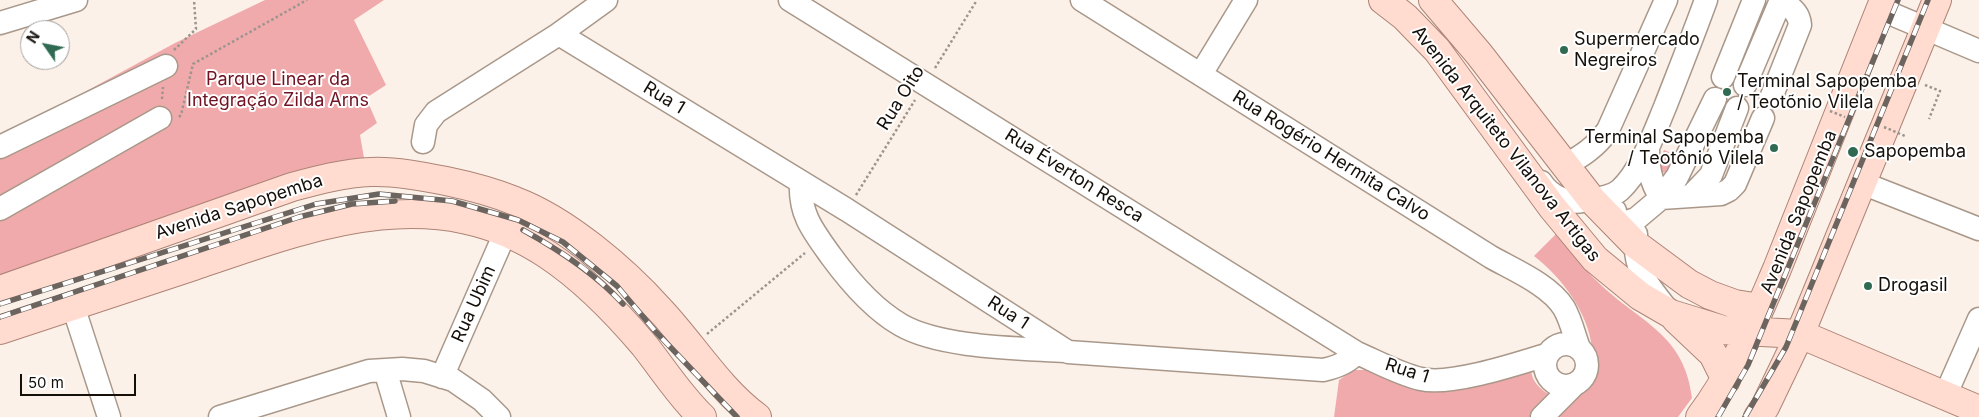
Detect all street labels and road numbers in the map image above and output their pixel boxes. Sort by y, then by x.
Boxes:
street label: Avenida Arquiteto Vilanova Artigas [1407,22,1605,266]
street label: Rua Oito [873,62,929,134]
street label: Rua 1 [639,77,689,119]
street label: Rua Rogério Hermita Calvo [1228,86,1434,226]
street label: Rua Éverton Resca [1001,125,1147,227]
street label: Avenida Sapopemba [1756,127,1842,297]
street label: Avenida Sapopemba [153,170,325,244]
street label: Rua Ubim [447,262,501,346]
street label: Rua 1 [983,292,1033,334]
street label: Rua 1 [1382,354,1432,388]

